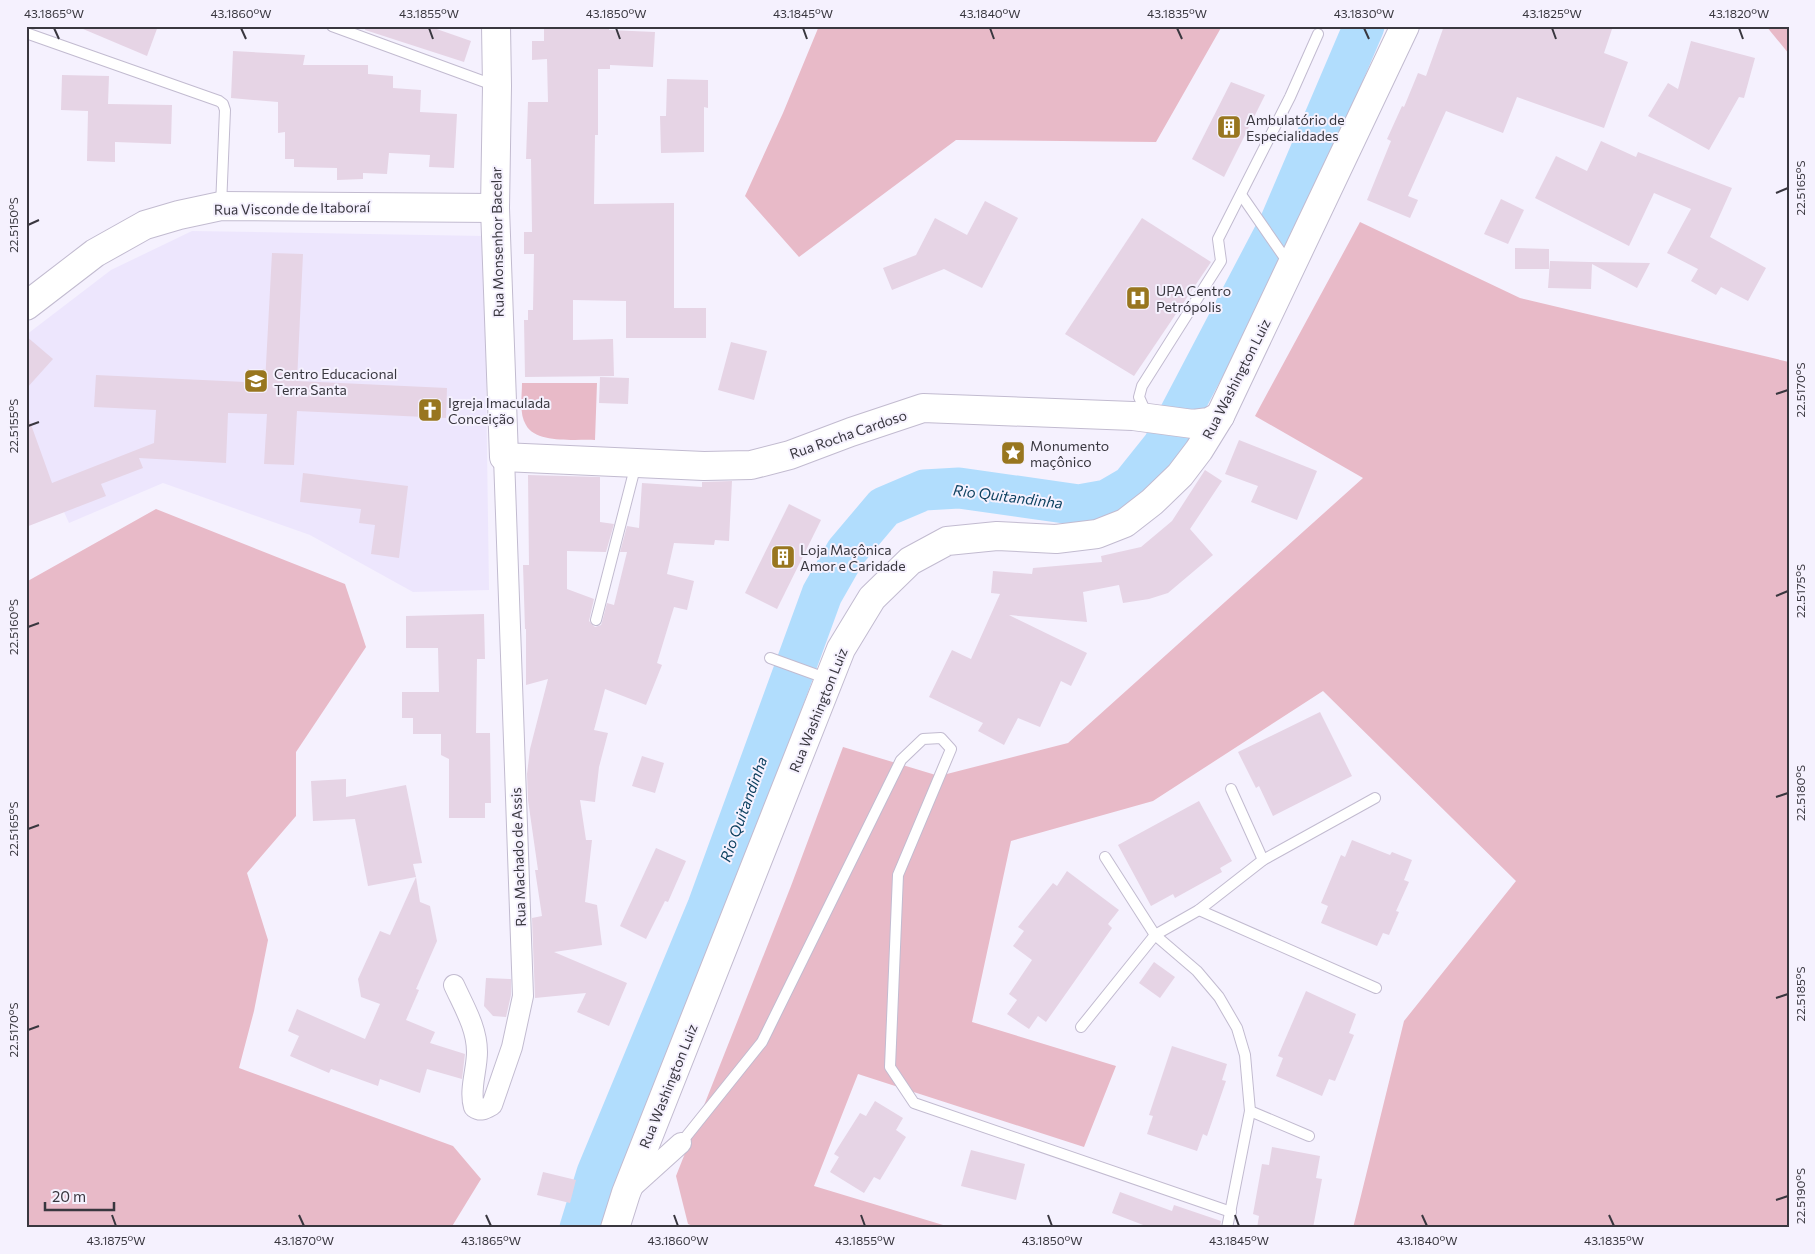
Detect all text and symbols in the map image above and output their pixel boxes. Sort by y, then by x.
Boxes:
text: 43.1865°W [24,6,84,20]
text: 43.1860°W [210,6,272,20]
text: 43.1855°W [399,6,459,20]
text: 43.1850°W [586,6,646,20]
text: 43.1845°W [773,6,833,20]
text: 43.1840°W [959,6,1021,20]
text: 43.1835°W [1147,6,1207,20]
text: 43.1830°W [1334,6,1394,20]
text: 43.1825°W [1522,6,1582,20]
text: 43.1820°W [1709,6,1769,20]
place label: Ambulatório de Especialidades [1246,111,1345,144]
building icon: Ambulatório de Especialidades [1216,114,1242,140]
text: 22.5165°S [1793,160,1807,216]
street label: Rua Monsenhor Bacelar [487,166,507,317]
text: 22.5150°S [6,197,20,253]
street label: Rua Visconde de Itaboraí [214,198,371,218]
place label: UPA Centro Petrópolis [1156,282,1231,315]
hospital icon: UPA Centro Petrópolis [1125,285,1151,311]
street label: Rua Washington Luiz [1198,316,1274,442]
text: 22.5170°S [1793,363,1807,417]
place label: Centro Educacional Terra Santa [274,365,397,398]
school or university icon: Centro Educacional Terra Santa [243,368,269,394]
place label: Igreja Imaculada Conceição [448,394,550,427]
church icon: Igreja Imaculada Conceição [417,397,443,423]
text: 22.5155°S [6,399,20,453]
street label: Rua Rocha Cardoso [787,406,909,462]
place label: Monumento maçônico [1030,437,1109,470]
place icon: Monumento maçônico [1000,440,1026,466]
water label: Rio Quitandinha [952,480,1064,512]
place label: Loja Maçônica Amor e Caridade [800,541,906,574]
building icon: Loja Maçônica Amor e Caridade [770,544,796,570]
text: 22.5175°S [1793,564,1807,618]
text: 22.5160°S [6,599,20,655]
street label: Rua Washington Luiz [785,645,851,775]
water label: Rio Quitandinha [716,754,770,864]
text: 22.5180°S [1793,765,1807,821]
street label: Rua Machado de Assis [507,787,529,927]
text: 22.5165°S [6,801,20,857]
text: 22.5185°S [1793,966,1807,1022]
text: 22.5170°S [6,1003,20,1057]
street label: Rua Washington Luiz [635,1021,701,1151]
text: 22.5190°S [1793,1168,1807,1224]
scale bar [45,1179,114,1211]
text: 20 m [52,1187,86,1205]
text: 43.1875°W [86,1233,146,1247]
text: 43.1870°W [274,1233,334,1247]
text: 43.1865°W [461,1233,521,1247]
text: 43.1860°W [647,1233,709,1247]
text: 43.1855°W [835,1233,895,1247]
text: 43.1850°W [1022,1233,1082,1247]
text: 43.1845°W [1209,1233,1269,1247]
text: 43.1840°W [1396,1233,1458,1247]
text: 43.1835°W [1584,1233,1644,1247]

